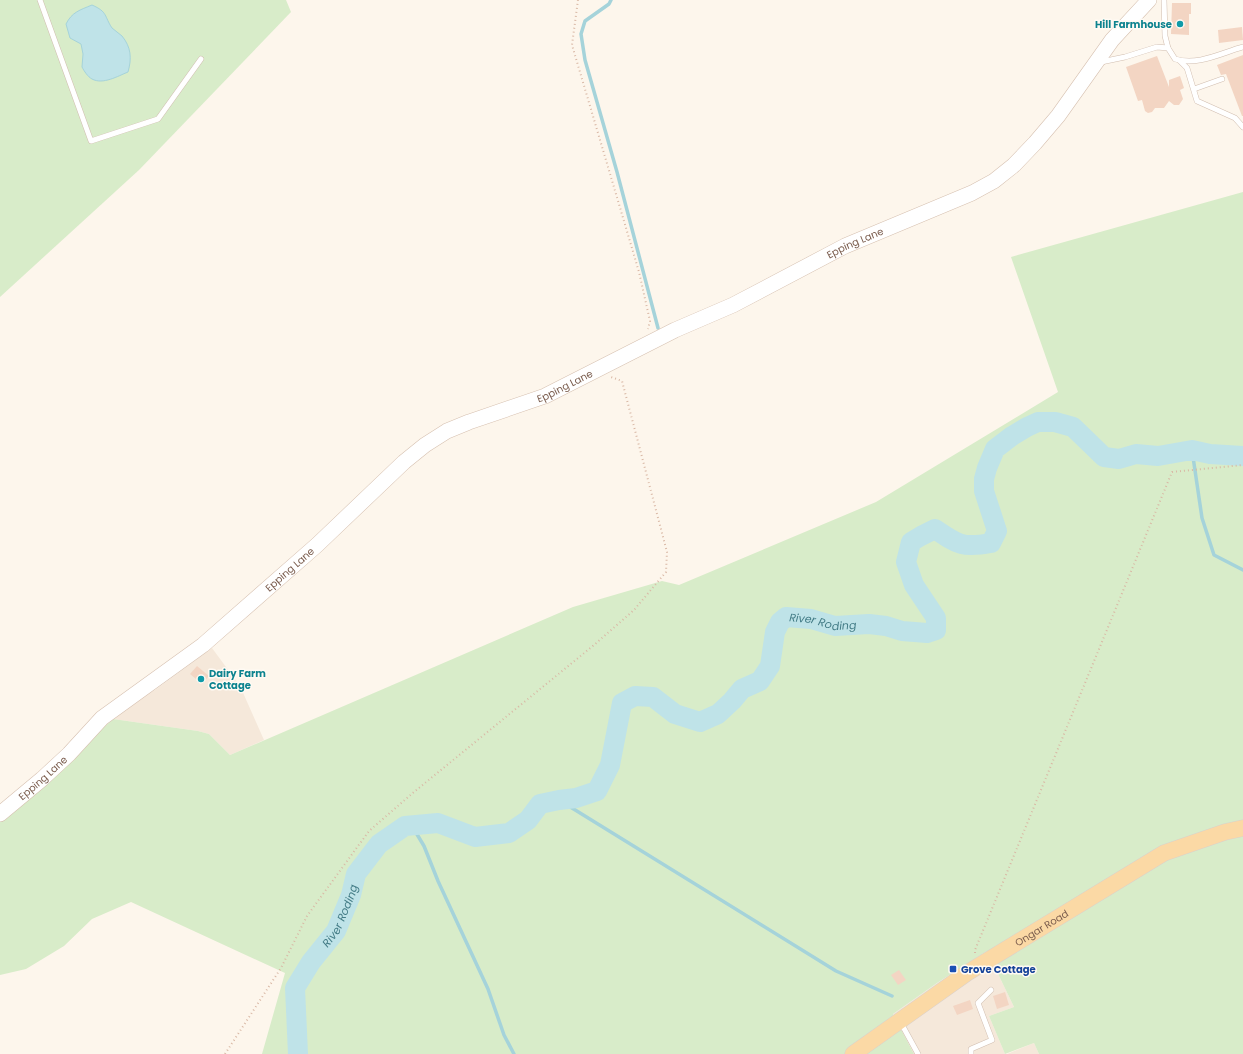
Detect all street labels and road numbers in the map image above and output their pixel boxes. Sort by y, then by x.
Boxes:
street label: Epping Lane [824,223,886,262]
street label: Epping Lane [535,366,595,406]
street label: Epping Lane [262,543,317,595]
street label: Epping Lane [15,752,70,803]
street label: Ongar Road [1012,906,1071,950]

